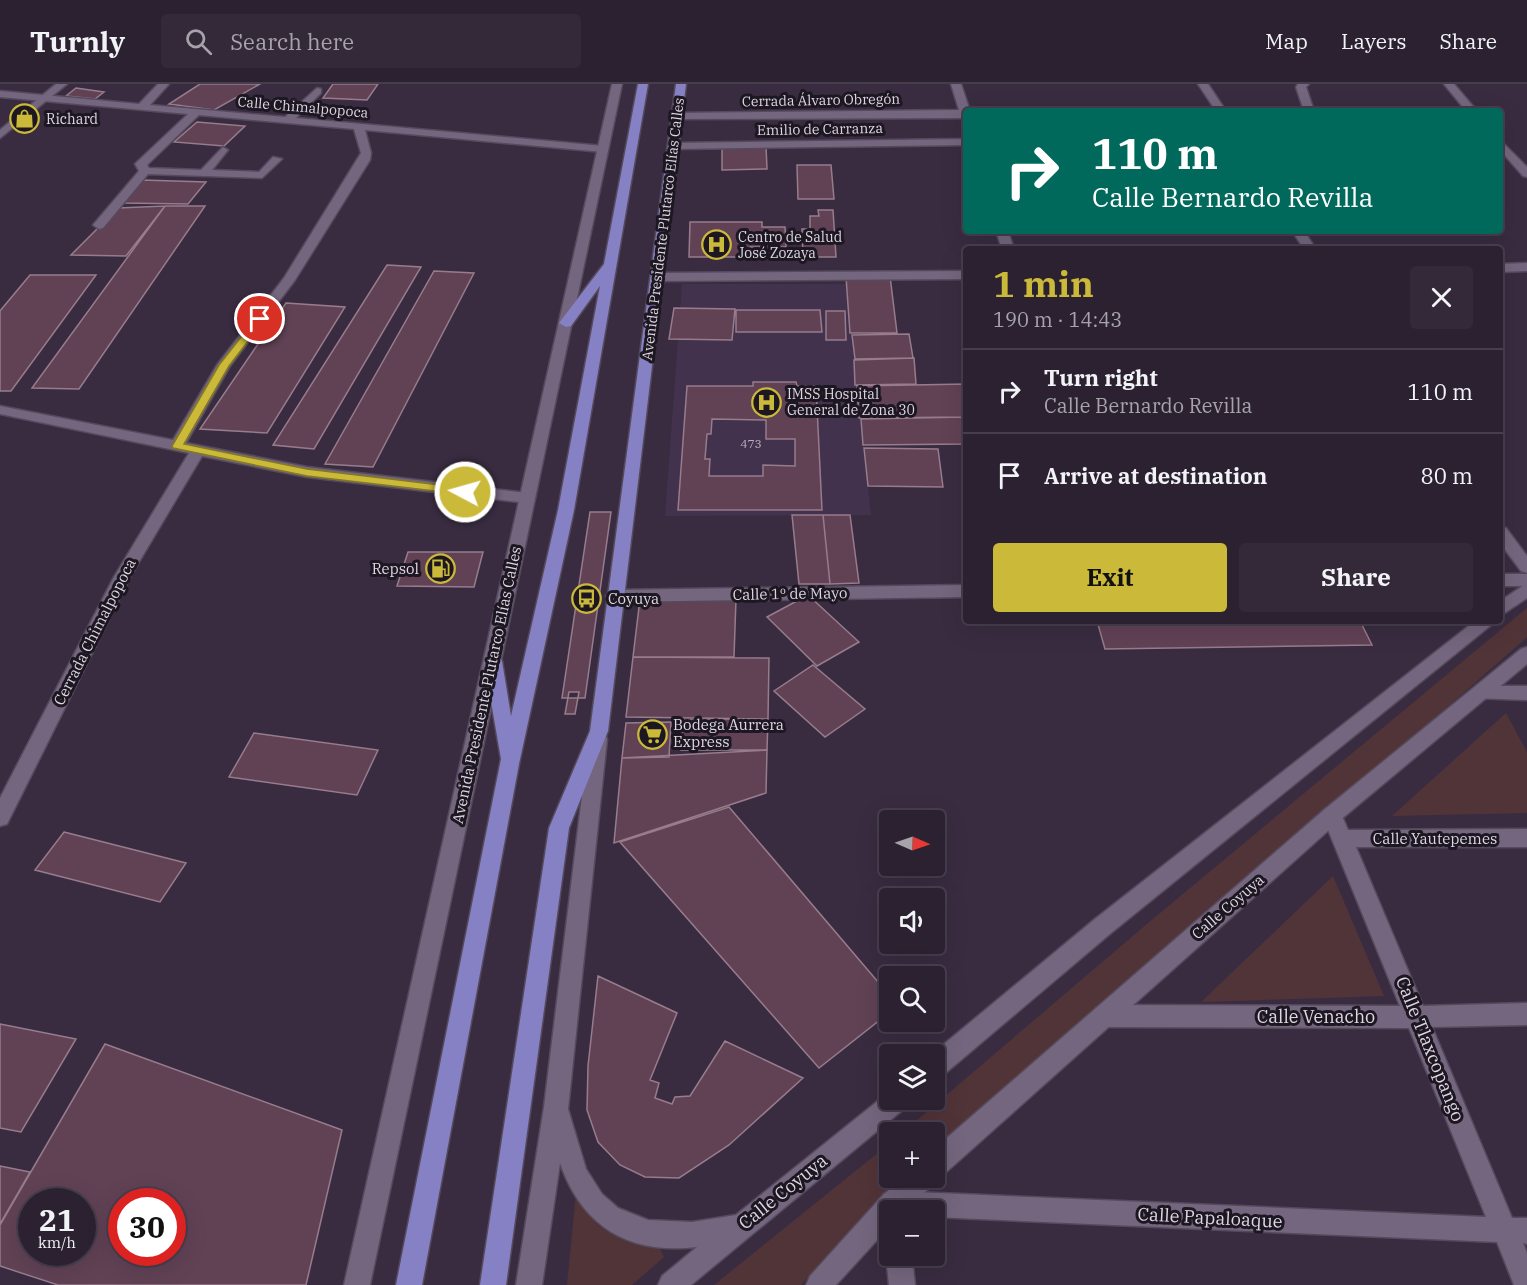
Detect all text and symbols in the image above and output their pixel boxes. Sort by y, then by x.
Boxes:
search box [161,14,581,68]
text: Turnly [30,23,125,60]
icon: search [182,25,215,58]
text: Search here [230,27,354,56]
text: Map [1265,27,1308,55]
text: Layers [1341,27,1407,55]
text: Share [1440,27,1497,55]
street label: Cerrada Álvaro Obregón [742,89,900,110]
street label: Calle Chimalpopoca [237,92,370,122]
street label: Avenida Presidente Plutarco Elías Calles [638,97,688,361]
shop icon: Richard [9,103,41,135]
place label: Richard [46,110,99,128]
street label: Emilio de Carranza [757,119,884,139]
text: 110 m [1092,126,1218,181]
icon: right [993,132,1071,210]
text: Calle Bernardo Revilla [1092,179,1373,214]
place label: Centro de Salud José Zozaya [738,228,843,262]
hospital icon: Centro de Salud José Zozaya [701,229,733,261]
text: 1 min [993,260,1094,307]
button: close [1410,266,1473,329]
pin [234,293,285,344]
icon: arrive [243,302,276,335]
text: 190 m · 14:43 [993,306,1122,333]
text: Turn right [1044,363,1158,392]
icon: right [993,375,1026,408]
text: 110 m [1407,377,1473,406]
place label: IMSS Hospital General de Zona 30 [787,385,915,419]
hospital icon: IMSS Hospital General de Zona 30 [750,386,782,418]
text: Calle Bernardo Revilla [1044,392,1252,419]
house number: 473 [740,436,762,451]
icon: arrive [993,459,1026,492]
position arrow [433,460,497,524]
text: Arrive at destination [1044,461,1267,490]
text: 80 m [1421,461,1473,490]
button: Exit [993,543,1227,612]
button: Share [1239,543,1473,612]
street label: Avenida Presidente Plutarco Elías Calles [448,544,525,825]
fuel station icon: Repsol [424,553,456,585]
street label: Cerrada Chimalpopoca [49,555,140,708]
place label: Repsol [372,559,419,578]
bus stop icon: Coyuya [571,583,603,615]
street label: Calle 1º de Mayo [732,583,848,604]
place label: Coyuya [608,589,659,608]
place label: Bodega Aurrera Express [673,715,784,751]
supermarket icon: Bodega Aurrera Express [636,718,668,750]
north arrow [879,810,945,876]
map controls [879,810,945,1266]
street label: Calle Yautepemes [1373,829,1497,848]
street label: Calle Coyuya [1188,870,1268,943]
button: sound [879,888,945,954]
button: search [879,966,945,1032]
street label: Calle Tlaxcopango [1391,973,1470,1125]
street label: Calle Venacho [1257,1005,1375,1028]
button: layers [879,1044,945,1110]
button: + [879,1122,945,1188]
street label: Calle Coyuya [734,1149,832,1234]
speed limit sign: 30 [108,1188,186,1266]
text: 21 [39,1200,75,1239]
button: − [879,1200,945,1266]
street label: Calle Papaloaque [1137,1202,1283,1233]
text: km/h [38,1233,76,1252]

